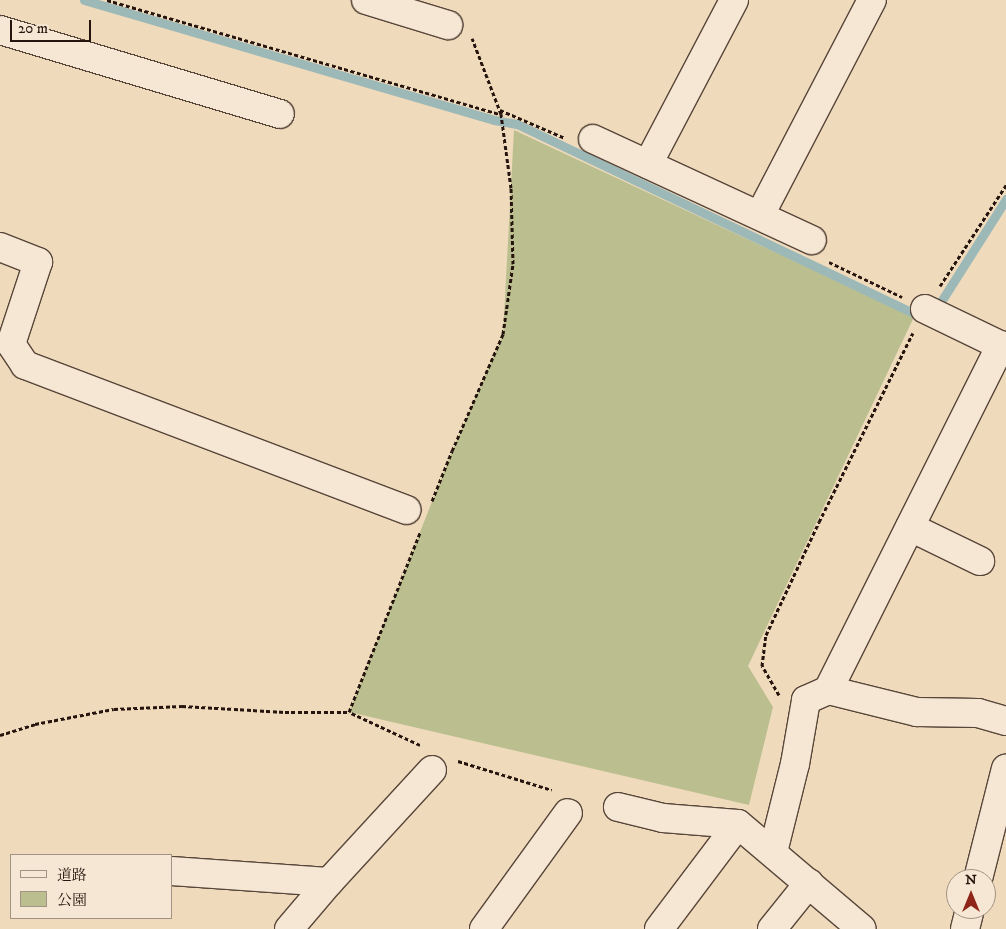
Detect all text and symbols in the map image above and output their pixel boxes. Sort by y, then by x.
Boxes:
scale bar [12,10,94,42]
text: 20 m [18,19,48,38]
legend [10,854,172,919]
text: 道路 [57,866,87,885]
north arrow [946,869,996,919]
text: N [965,871,977,889]
text: 公園 [57,891,87,910]

